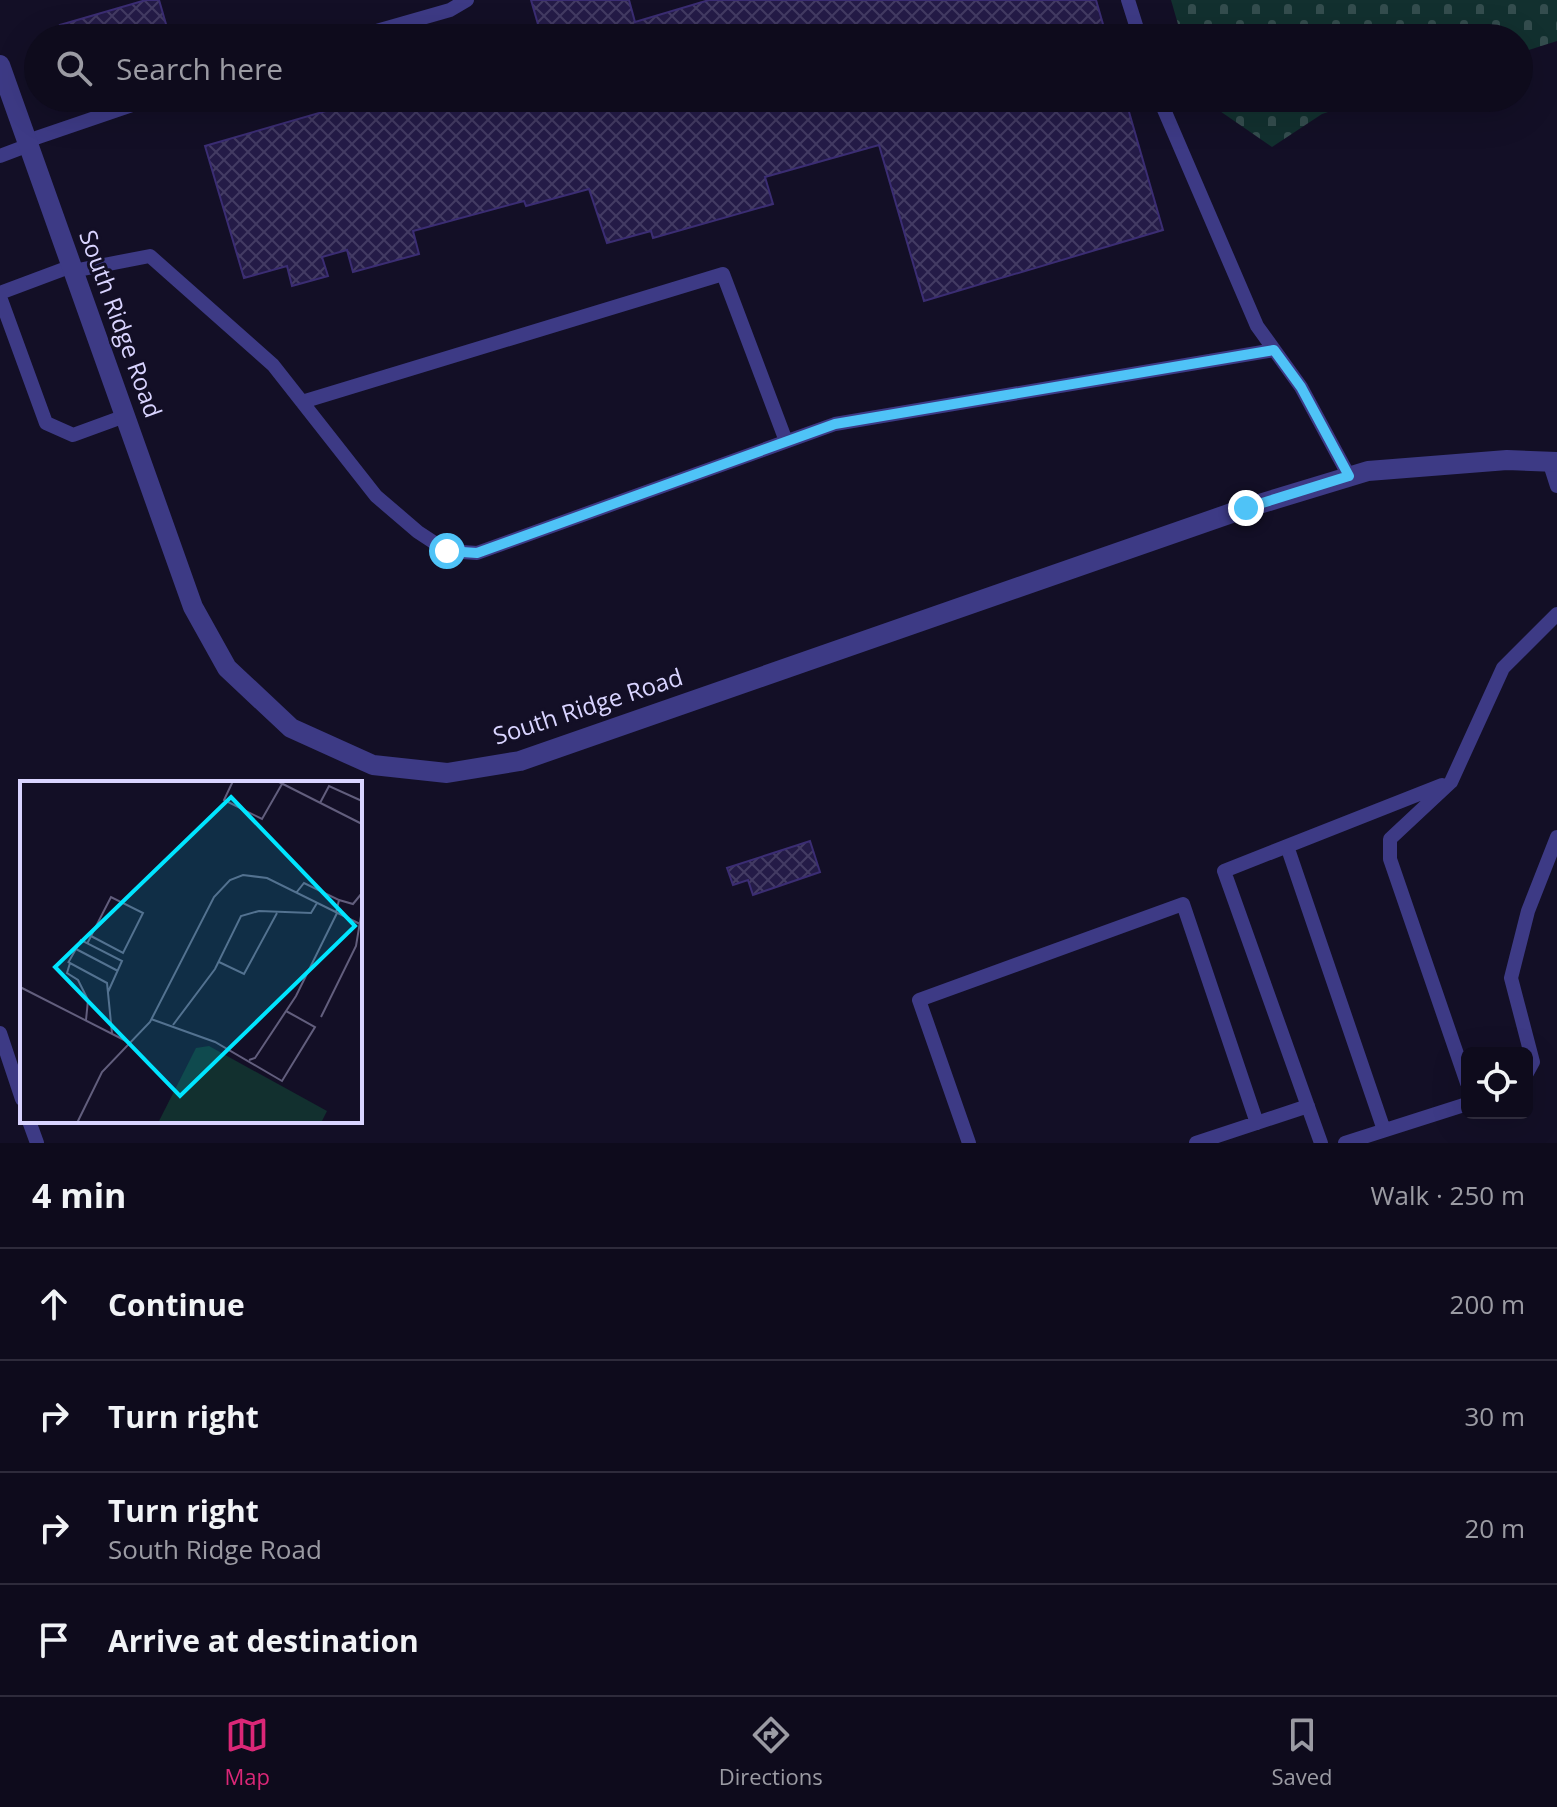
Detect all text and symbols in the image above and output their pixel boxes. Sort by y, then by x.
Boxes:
search box [24,24,1533,112]
icon: search [52,46,96,90]
text: Search here [116,48,283,89]
street label: South Ridge Road [72,225,171,422]
route end [1228,490,1264,526]
route start [429,533,465,569]
street label: South Ridge Road [489,659,687,752]
inset map [20,781,362,1123]
map controls [1461,1047,1533,1119]
button: locate [1461,1047,1533,1119]
text: 4 min [32,1172,126,1218]
text: Walk · 250 m [1371,1177,1525,1213]
icon: ahead [32,1282,76,1326]
text: Continue [108,1284,245,1325]
text: 200 m [1450,1286,1525,1322]
icon: right [32,1394,76,1438]
text: Turn right [108,1396,259,1437]
text: 30 m [1464,1398,1525,1434]
text: Turn right [108,1490,259,1531]
icon: right [32,1506,76,1550]
text: 20 m [1464,1510,1525,1546]
text: South Ridge Road [108,1531,322,1567]
icon: arrive [32,1618,76,1662]
text: Arrive at destination [108,1620,419,1661]
tab: Map [224,1713,270,1791]
tab: Directions [719,1713,823,1791]
tab: Saved [1271,1713,1333,1791]

